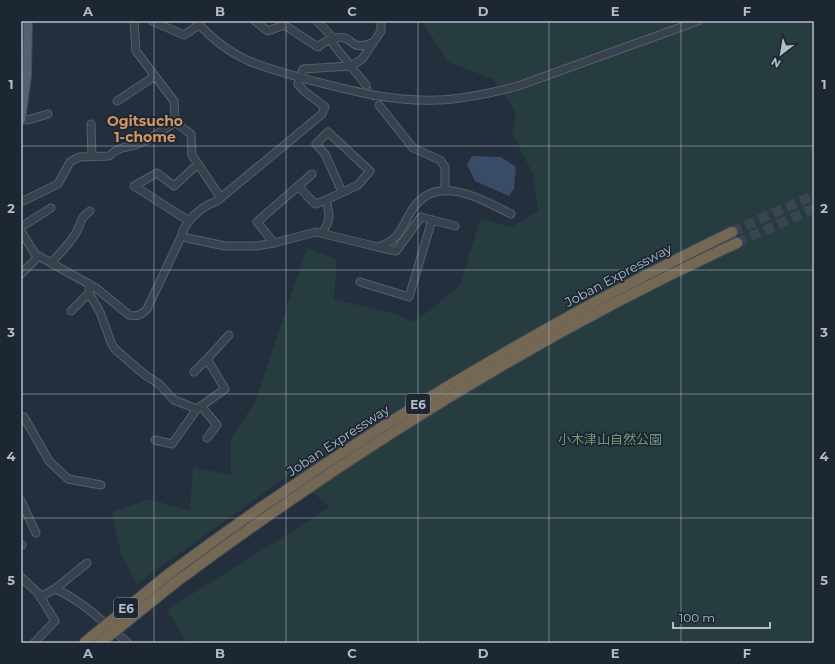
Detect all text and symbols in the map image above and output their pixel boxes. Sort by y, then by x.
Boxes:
text: A [82,3,94,19]
text: B [215,3,225,19]
text: C [347,3,357,19]
text: D [478,3,489,19]
text: E [611,3,620,19]
text: F [743,3,751,19]
north arrow [761,34,801,74]
text: N [768,54,783,71]
text: 1 [8,76,14,92]
text: 1 [821,76,827,92]
district label: Ogitsucho 1-chome [107,112,183,146]
text: 2 [7,200,15,216]
text: 2 [820,200,828,216]
street label: Joban Expressway [561,240,675,310]
text: 3 [6,324,15,340]
text: 3 [819,324,828,340]
road number: E6 [406,394,430,414]
street label: Joban Expressway [283,400,393,480]
park label: 小木津山自然公園 [558,431,662,447]
text: 4 [7,448,16,464]
text: 4 [820,448,829,464]
text: 5 [7,572,15,588]
text: 5 [820,572,828,588]
road number: E6 [114,598,138,618]
scale bar [673,604,770,630]
text: 100 m [679,610,715,625]
text: A [82,645,94,661]
text: B [215,645,225,661]
text: C [347,645,357,661]
text: D [478,645,489,661]
text: E [611,645,620,661]
text: F [743,645,751,661]

